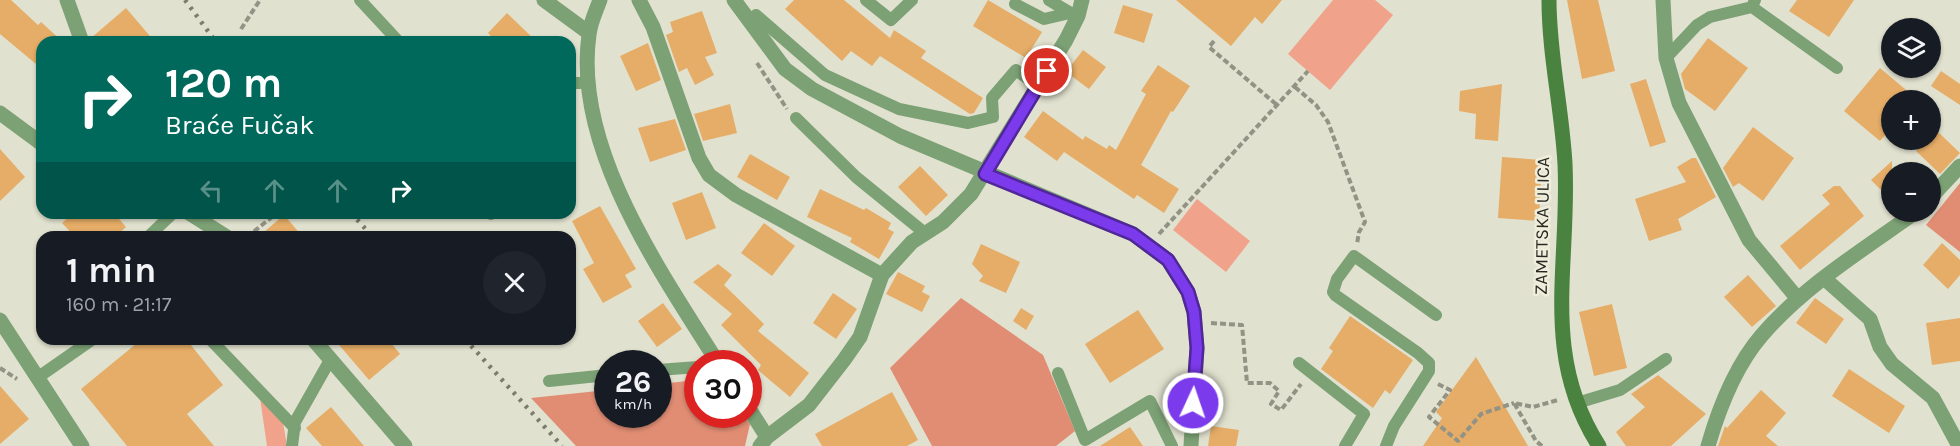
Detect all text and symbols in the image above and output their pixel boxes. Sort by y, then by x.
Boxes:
map controls [1881,18,1941,222]
button: layers [1881,18,1941,78]
pin [1021,45,1072,96]
icon: arrive [1030,54,1063,87]
text: 120 m [165,58,282,108]
icon: right [66,60,144,138]
button: + [1881,90,1941,150]
text: Braće Fučak [165,109,314,141]
street label: ZAMETSKA ULICA [1530,157,1554,295]
button: − [1881,162,1941,222]
icon: left [195,174,228,207]
icon: ahead [258,174,291,207]
icon: ahead [321,174,354,207]
icon: right [384,174,417,207]
text: 1 min [66,249,156,291]
button: close [483,251,546,314]
text: 160 m · 21:17 [66,293,171,316]
speed limit sign: 30 [684,350,762,428]
text: 26 [615,364,651,400]
position arrow [1161,371,1225,435]
text: km/h [614,395,652,413]

